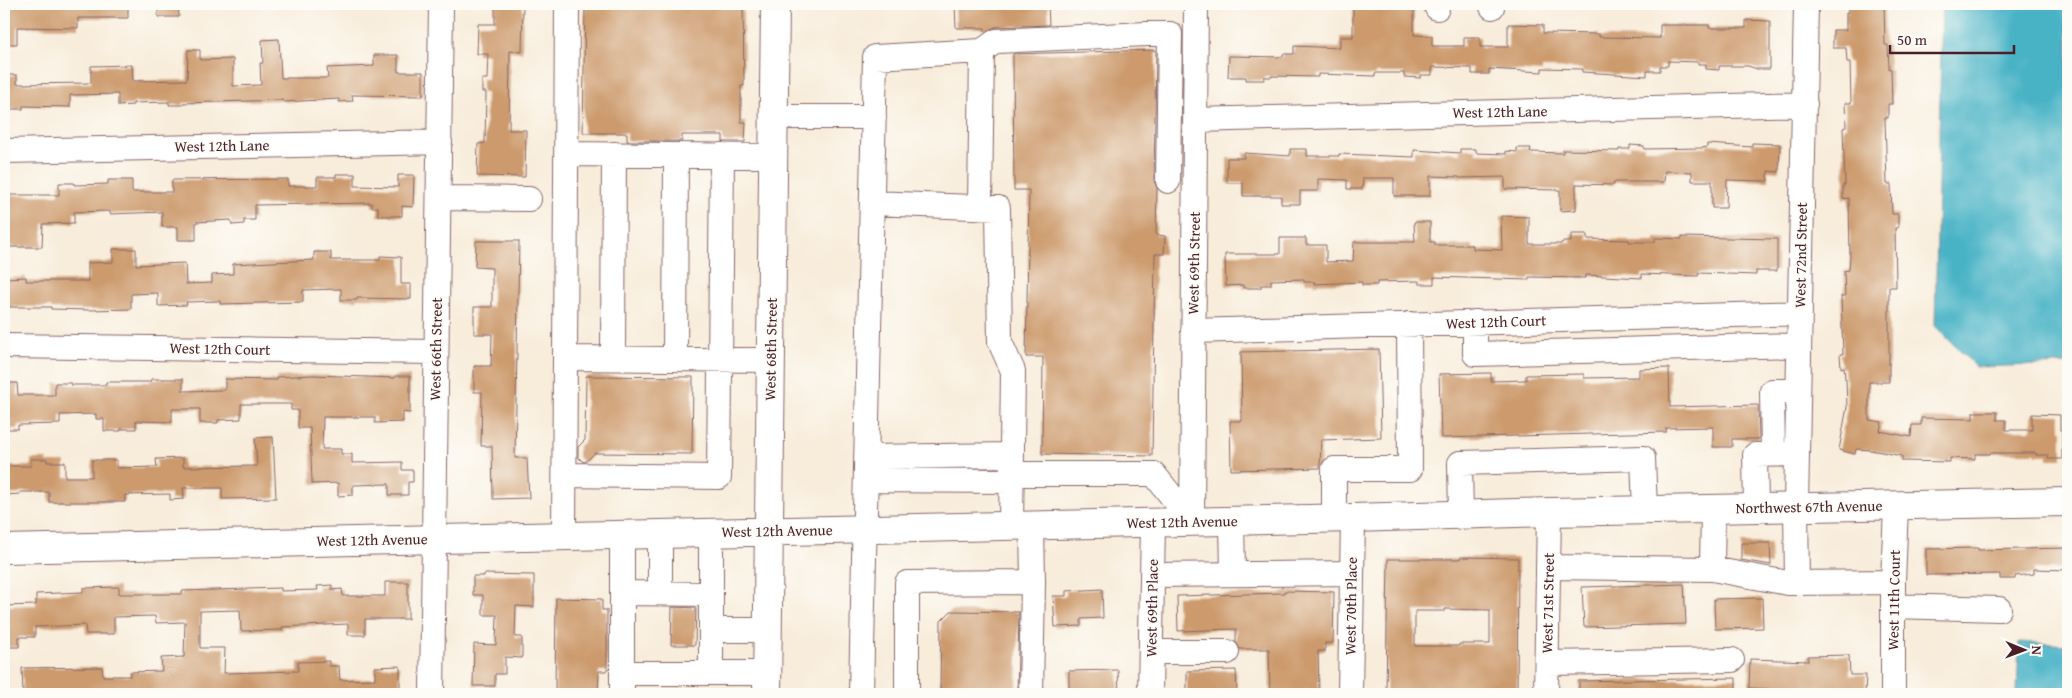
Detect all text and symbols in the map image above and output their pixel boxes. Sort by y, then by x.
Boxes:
scale bar [1890,22,2013,54]
text: 50 m [1897,29,1928,50]
street label: West 12th Lane [1452,100,1548,123]
street label: West 12th Lane [174,134,270,157]
street label: West 72nd Street [1789,201,1812,308]
street label: West 69th Street [1182,211,1205,315]
street label: West 66th Street [424,297,447,401]
street label: West 68th Street [759,297,782,401]
street label: West 12th Court [1445,309,1547,334]
street label: West 12th Court [170,337,271,360]
street label: Northwest 67th Avenue [1735,495,1883,518]
street label: West 12th Avenue [1126,510,1238,533]
street label: West 12th Avenue [721,519,833,542]
street label: West 12th Avenue [316,528,428,551]
street label: West 11th Court [1882,549,1905,650]
street label: West 71st Street [1536,552,1559,654]
street label: West 70th Place [1339,557,1362,655]
street label: West 69th Place [1140,559,1163,657]
north arrow [2000,626,2050,676]
text: N [2027,645,2047,656]

